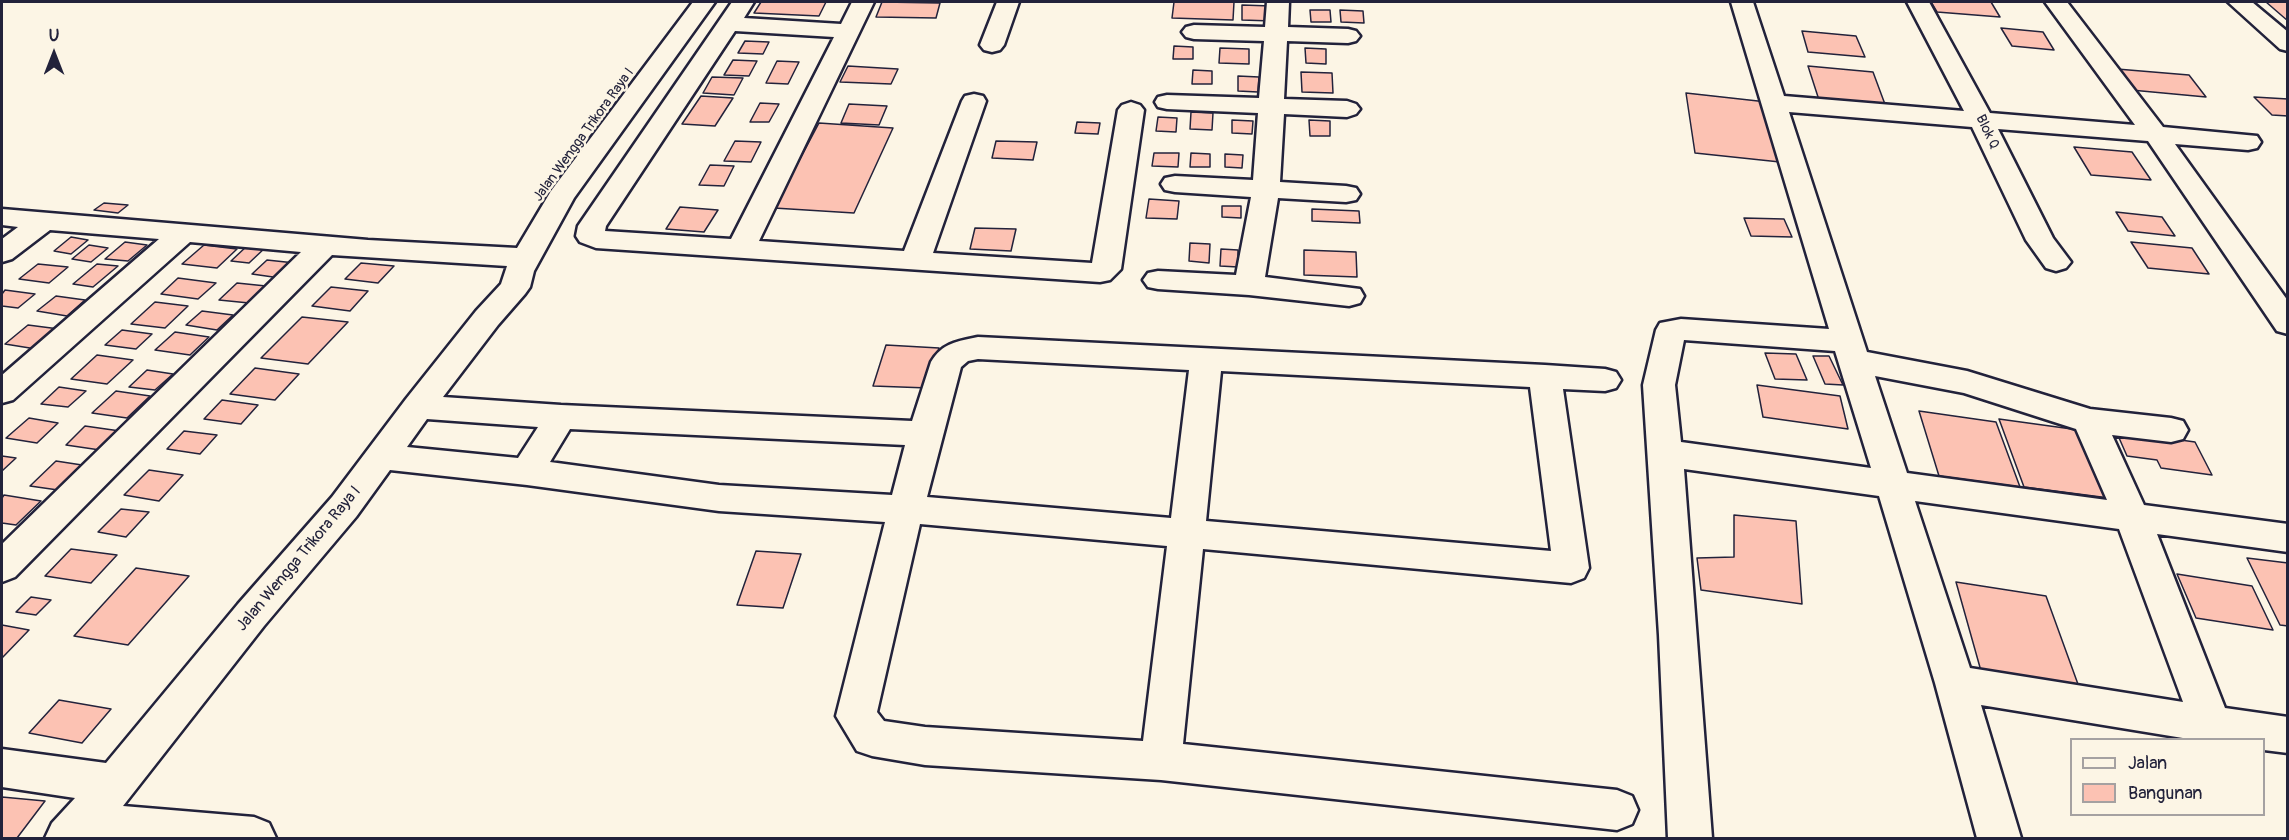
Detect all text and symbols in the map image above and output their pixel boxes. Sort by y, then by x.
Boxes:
north arrow [24,24,84,84]
text: U [49,26,59,46]
street label: Jalan Wengga Trikora Raya I [530,65,638,205]
street label: Blok Q [1972,112,2002,152]
street label: Jalan Wengga Trikora Raya I [233,483,365,635]
legend [2070,738,2265,816]
text: Jalan [2128,752,2167,775]
text: Bangunan [2128,782,2203,805]

